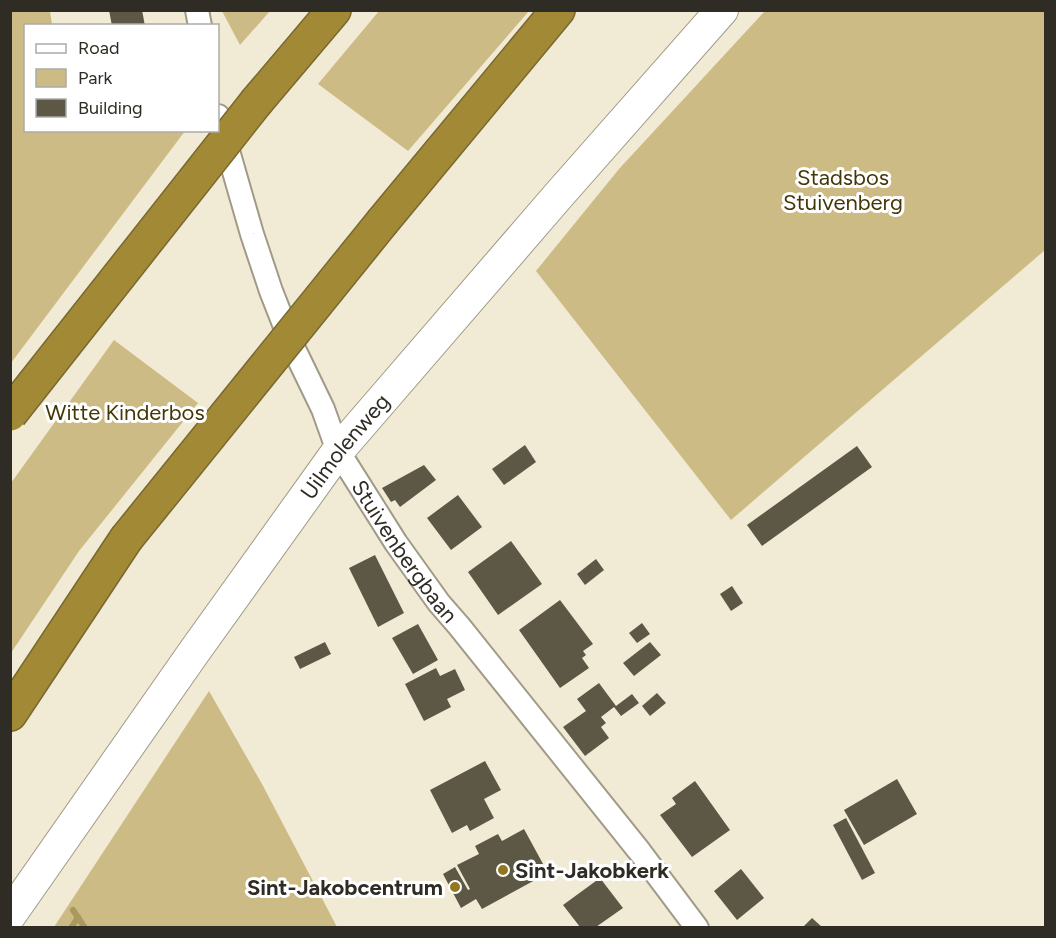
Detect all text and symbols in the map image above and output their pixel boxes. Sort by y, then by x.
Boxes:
legend [24,24,219,132]
text: Road [78,37,119,59]
text: Park [78,67,113,89]
text: Building [78,97,143,119]
park label: Stadsbos Stuivenberg [783,164,903,216]
street label: Uilmolenweg [295,388,395,505]
park label: Witte Kinderbos [45,399,205,426]
street label: Stuivenbergbaan [346,475,463,629]
place label: Sint-Jakobkerk [515,857,669,884]
marker: Sint-Jakobkerk [496,863,510,877]
place label: Sint-Jakobcentrum [247,874,443,901]
marker: Sint-Jakobcentrum [448,880,462,894]

